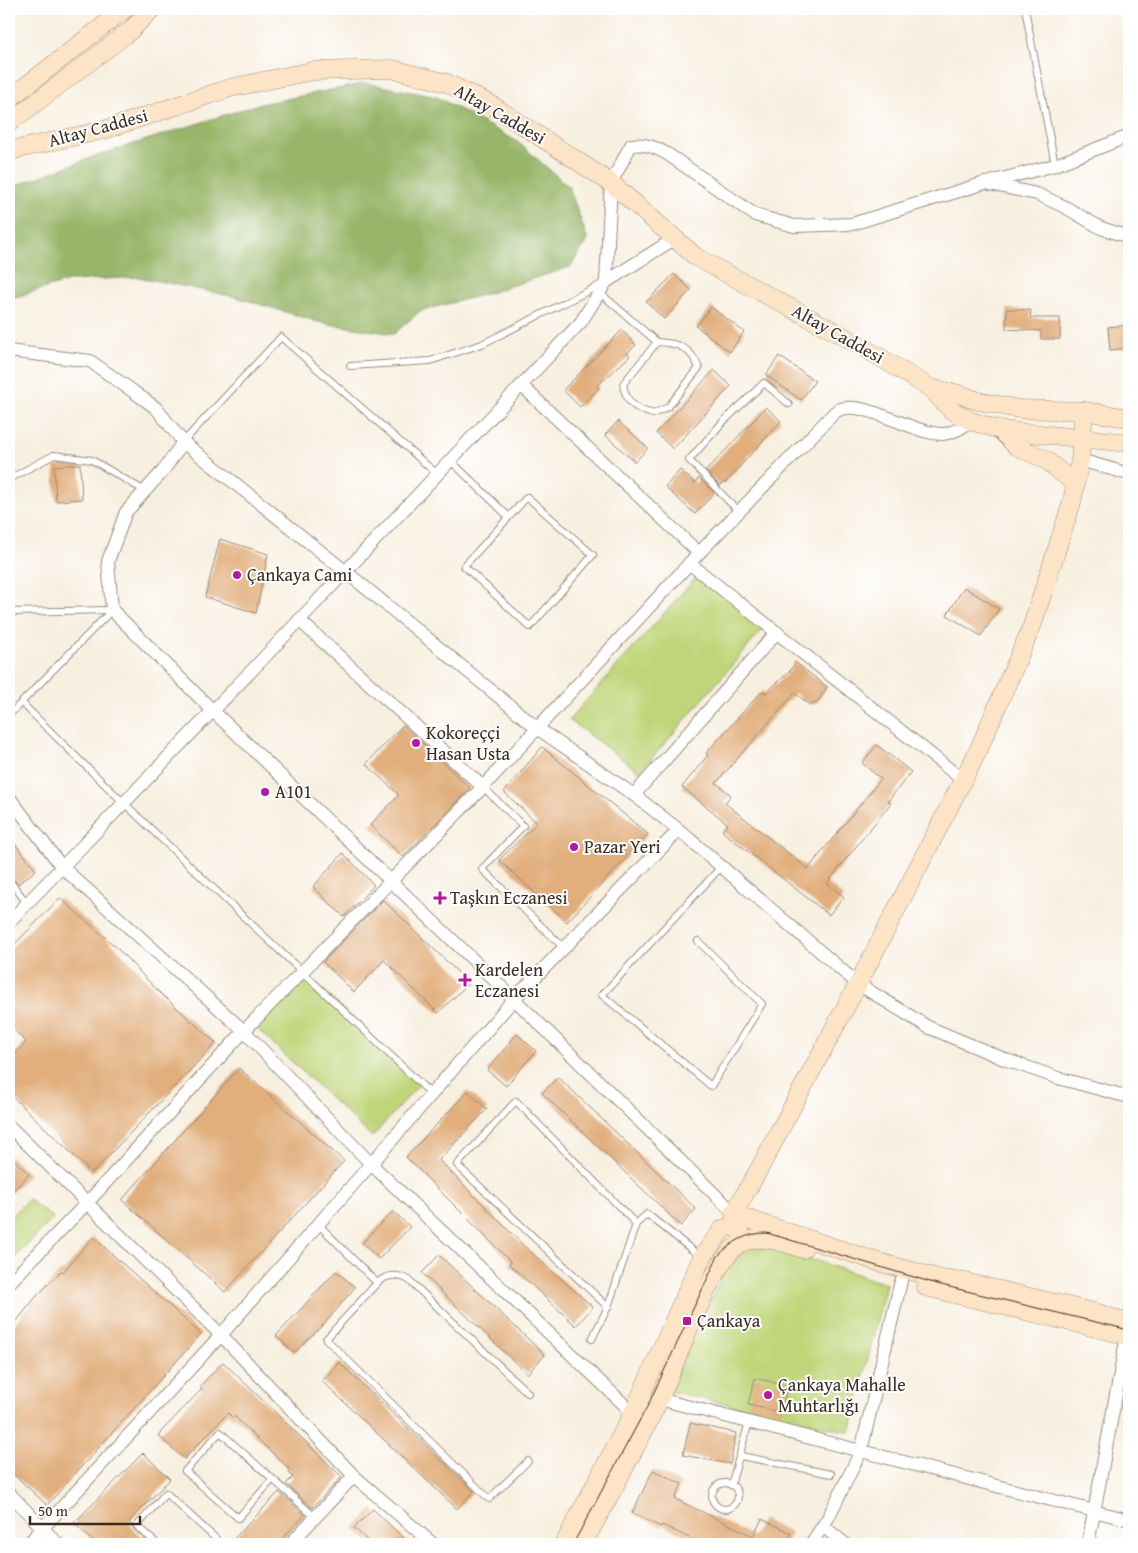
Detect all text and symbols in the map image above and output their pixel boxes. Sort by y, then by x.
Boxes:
street label: Altay Caddesi [449,76,551,151]
street label: Altay Caddesi [45,101,151,154]
street label: Altay Caddesi [787,297,889,370]
place label: Çankaya Cami [247,561,352,588]
marker: Çankaya Cami [231,569,243,581]
place label: Kokoreççi Hasan Usta [426,719,511,767]
marker: Kokoreççi Hasan Usta [410,737,422,749]
place label: A101 [275,778,312,805]
marker: A101 [259,786,271,798]
place label: Pazar Yeri [584,833,661,860]
marker: Pazar Yeri [568,841,580,853]
place label: Taşkın Eczanesi [450,884,568,911]
marker: Taşkın Eczanesi [434,892,446,904]
place label: Kardelen Eczanesi [475,956,543,1004]
marker: Kardelen Eczanesi [459,974,471,986]
place label: Çankaya [697,1307,761,1334]
marker: Çankaya [681,1315,693,1327]
place label: Çankaya Mahalle Muhtarlığı [778,1371,906,1419]
marker: Çankaya Mahalle Muhtarlığı [762,1389,774,1401]
scale bar [30,1493,140,1525]
text: 50 m [38,1500,69,1521]

